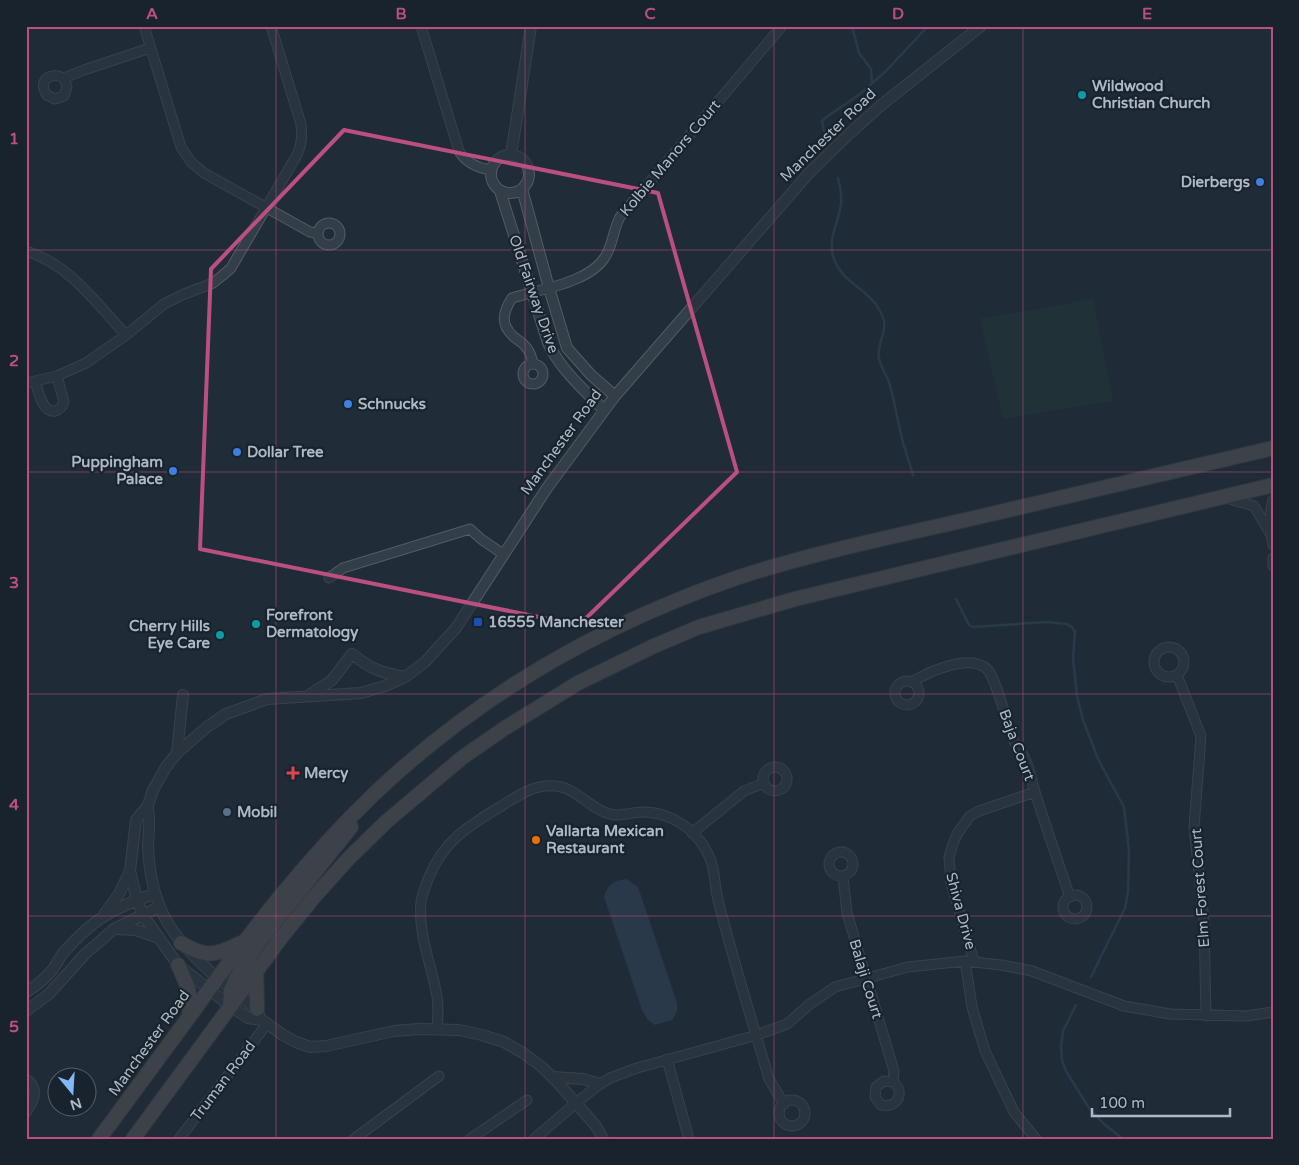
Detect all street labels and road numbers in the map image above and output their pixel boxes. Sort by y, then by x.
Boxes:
street label: Manchester Road [776,85,880,185]
street label: Kolbie Manors Court [616,96,724,220]
street label: Old Fairway Drive [505,232,563,356]
street label: Manchester Road [517,386,605,498]
street label: Baja Court [995,707,1039,783]
street label: Elm Forest Court [1187,828,1213,948]
street label: Shiva Drive [942,870,980,952]
street label: Balaji Court [845,937,887,1021]
street label: Manchester Road [105,987,193,1099]
street label: Truman Road [187,1037,259,1125]

